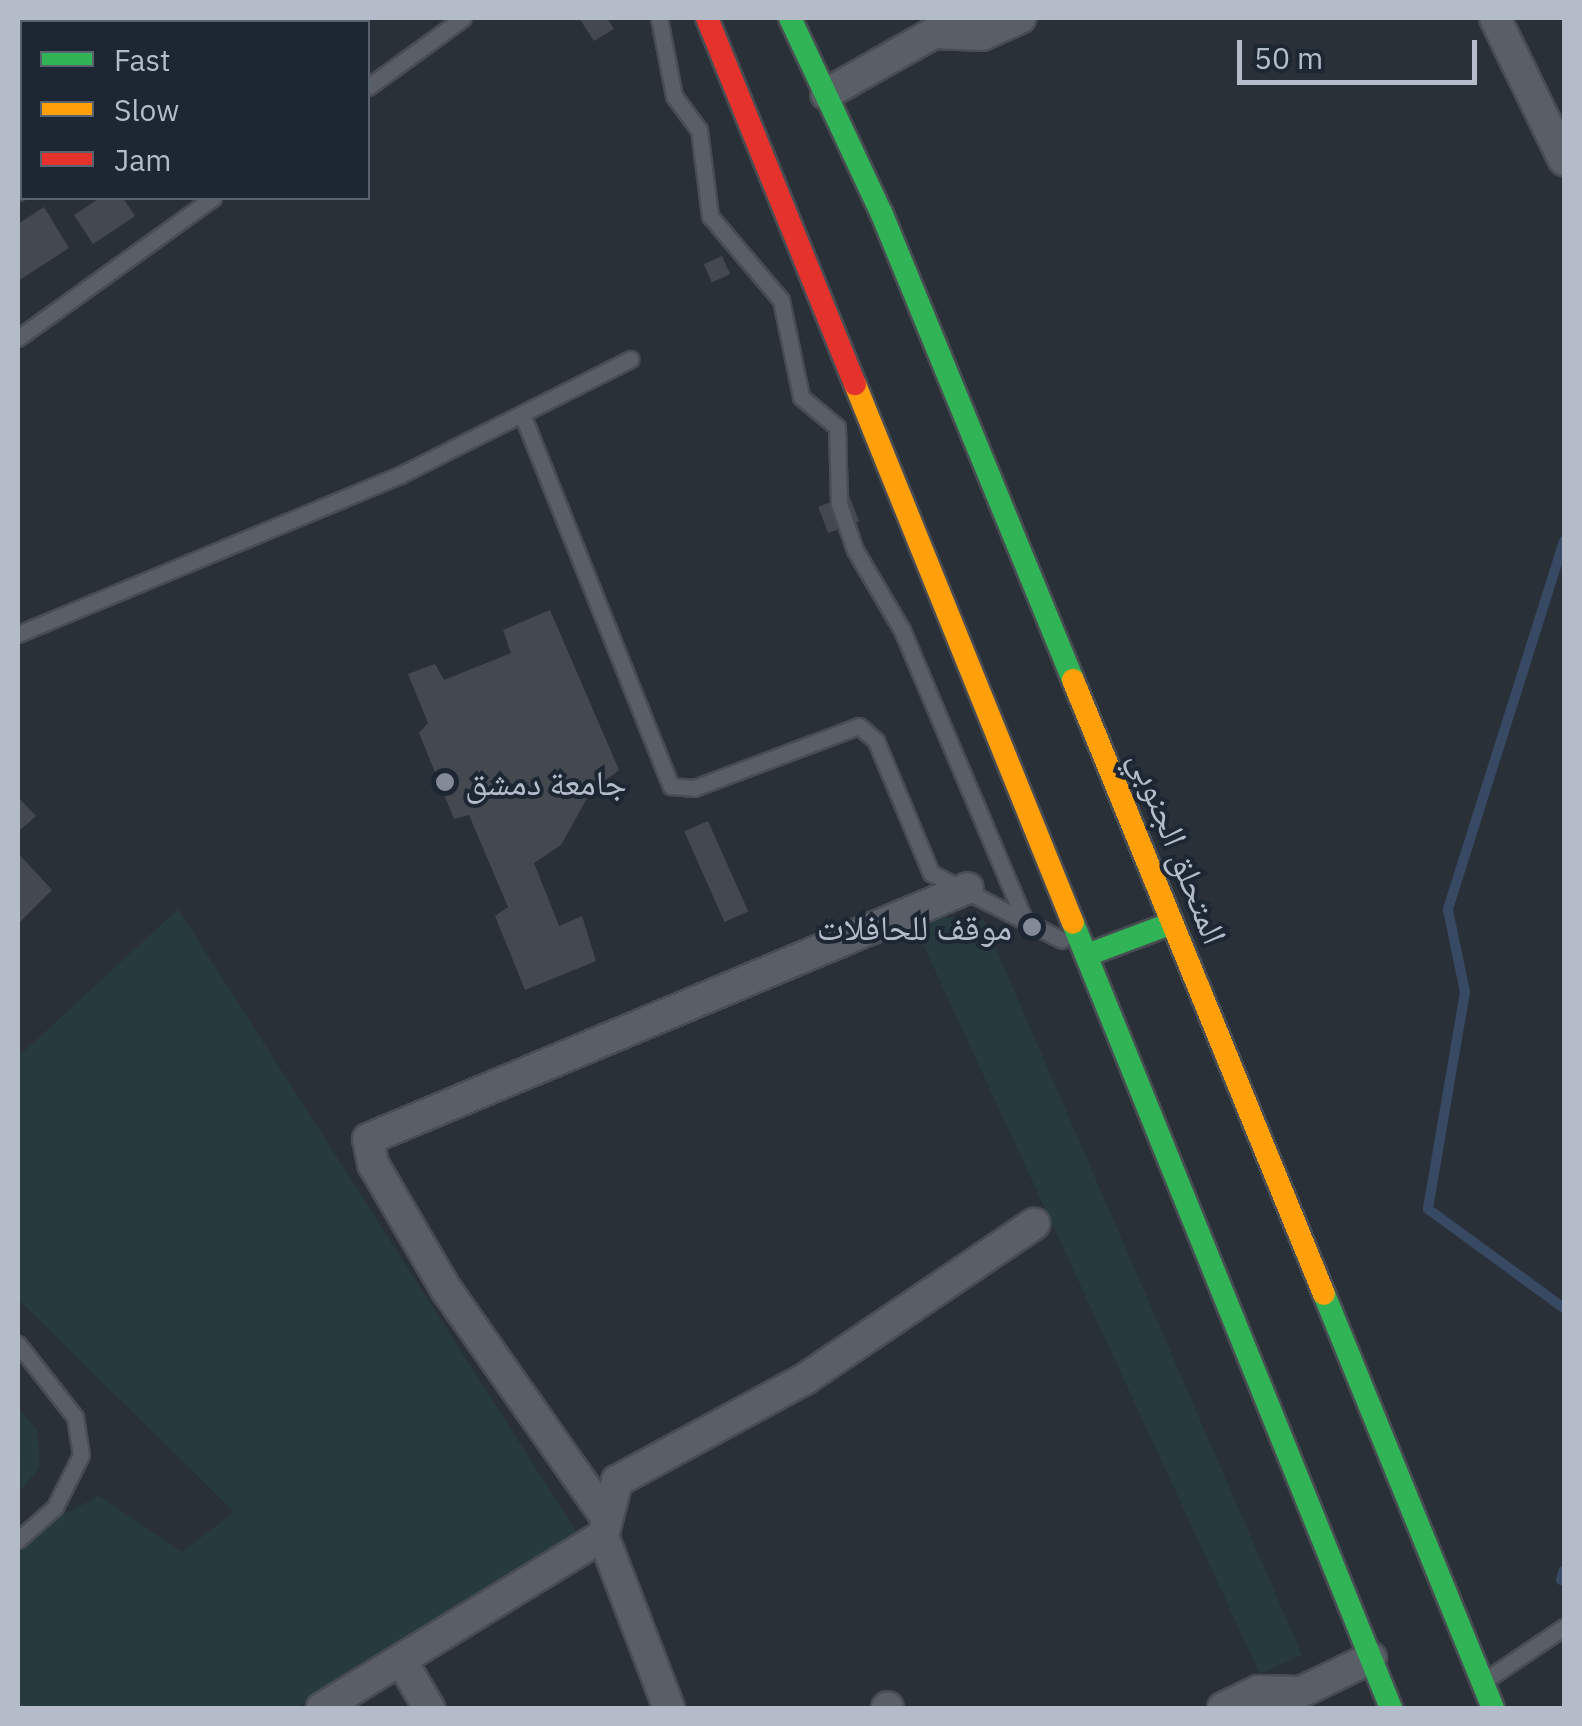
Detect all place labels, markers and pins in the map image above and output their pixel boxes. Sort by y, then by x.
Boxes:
place label: جامعة دمشق [465,761,627,803]
marker: جامعة دمشق [434,771,456,793]
place label: موقف للحافلات [817,906,1012,948]
marker: موقف للحافلات [1021,916,1043,938]

